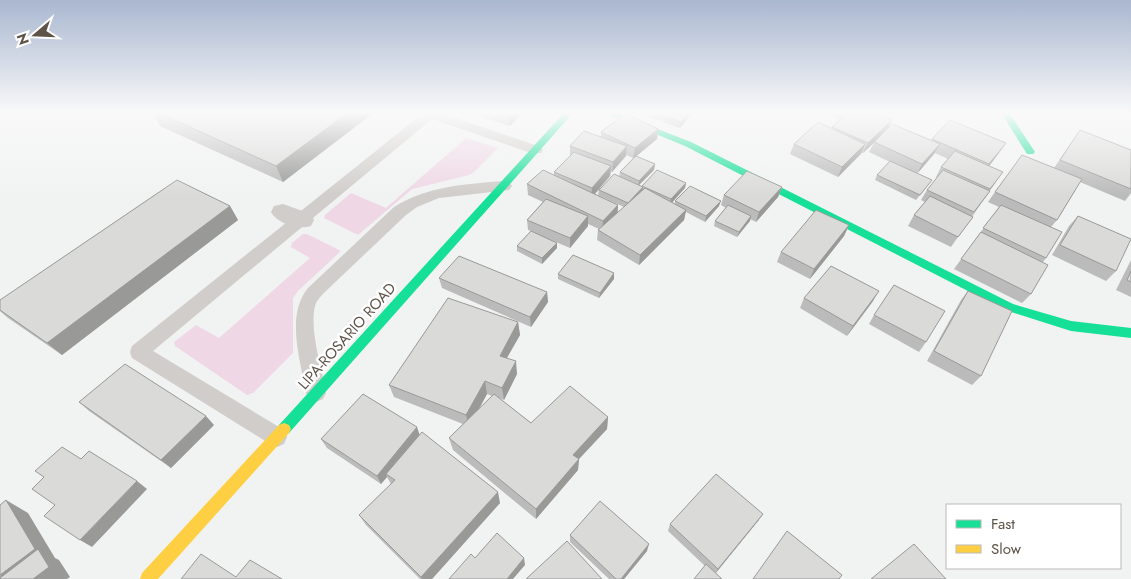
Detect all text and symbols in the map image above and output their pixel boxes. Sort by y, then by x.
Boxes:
north arrow [10,10,60,60]
text: N [11,31,34,48]
street label: LIPA-ROSARIO ROAD [293,278,401,394]
legend [946,504,1121,569]
text: Fast [991,513,1015,535]
text: Slow [991,538,1022,560]

